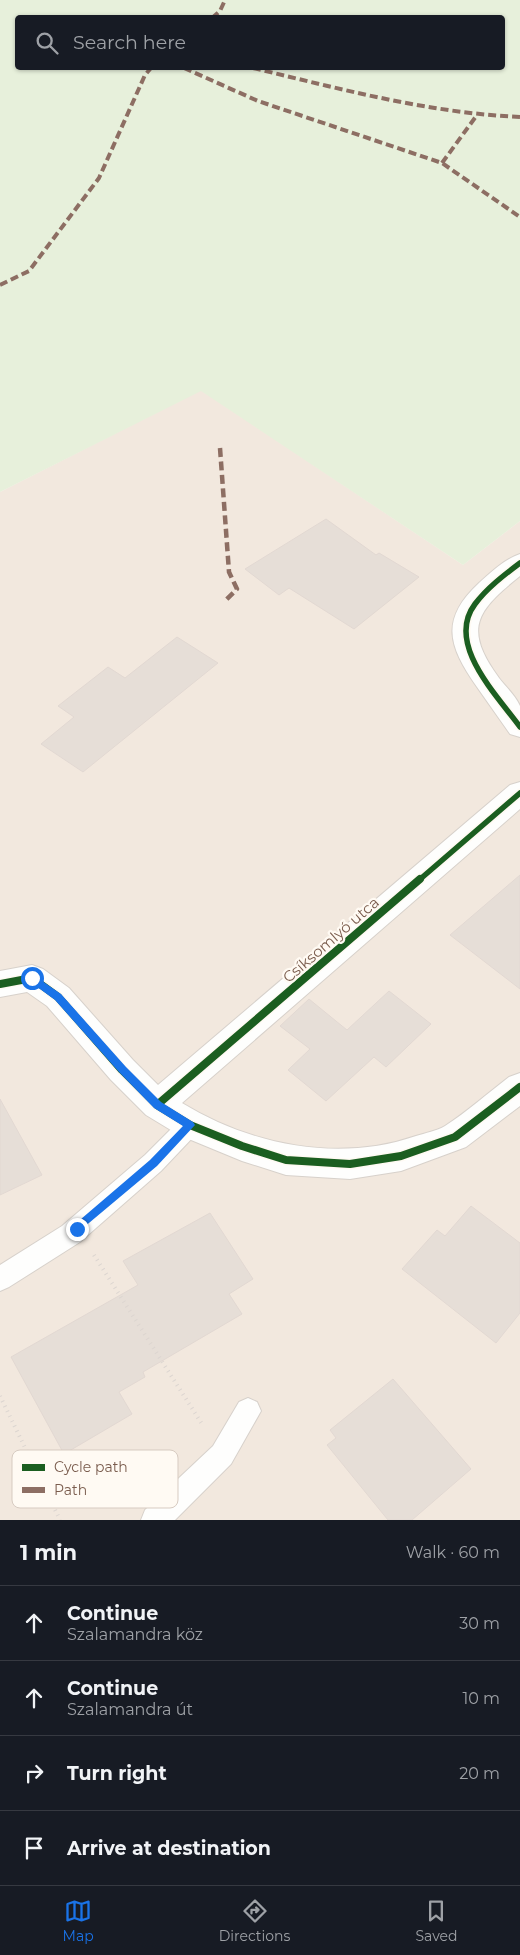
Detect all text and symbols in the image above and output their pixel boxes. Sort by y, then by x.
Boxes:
search box [15,15,505,70]
icon: search [33,29,61,57]
text: Search here [73,31,186,54]
street label: Csíksomlyó utca [279,893,383,987]
route start [21,967,44,990]
route end [66,1218,89,1241]
legend [12,1450,178,1508]
text: Cycle path [54,1458,128,1476]
text: Path [54,1481,87,1499]
text: 1 min [20,1540,77,1565]
text: Walk · 60 m [406,1543,500,1562]
text: Continue [67,1602,158,1625]
icon: ahead [20,1609,48,1637]
text: 30 m [459,1614,500,1633]
text: Szalamandra köz [67,1625,203,1644]
text: Continue [67,1677,158,1700]
icon: ahead [20,1684,48,1712]
text: 10 m [462,1689,500,1708]
text: Szalamandra út [67,1700,193,1719]
icon: right [20,1759,48,1787]
text: Turn right [67,1762,167,1785]
text: 20 m [459,1764,500,1783]
icon: arrive [20,1834,48,1862]
text: Arrive at destination [67,1837,271,1860]
tab: Map [63,1897,94,1945]
tab: Directions [219,1897,290,1945]
tab: Saved [415,1897,457,1945]

